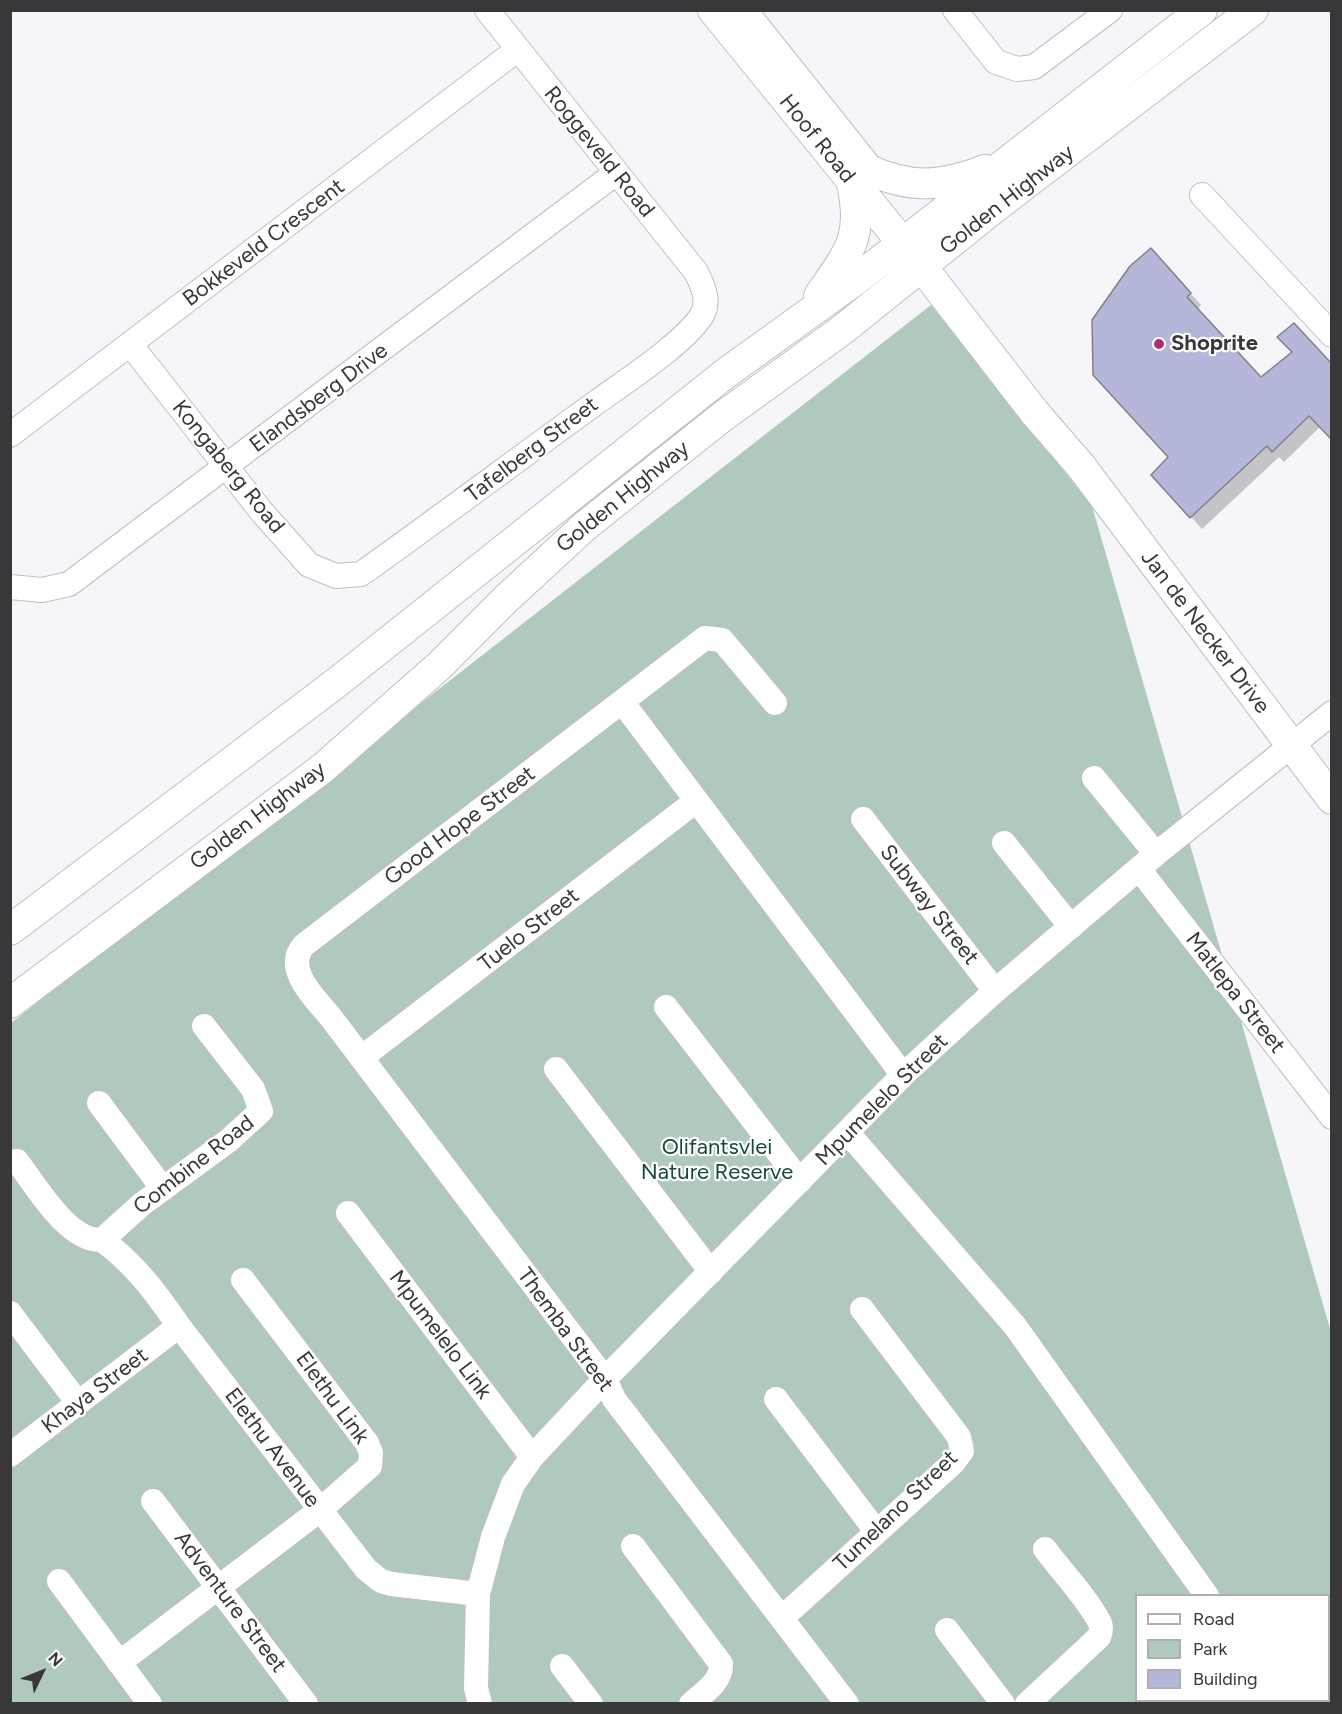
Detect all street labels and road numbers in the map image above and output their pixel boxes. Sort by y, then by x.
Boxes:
street label: Roggeveld Road [538,81,660,223]
street label: Hoof Road [773,89,861,189]
street label: Golden Highway [935,139,1079,261]
street label: Bokkeveld Crescent [178,174,350,312]
street label: Elandsberg Drive [245,337,393,459]
street label: Tafelberg Street [460,392,604,508]
street label: Kongaberg Road [166,395,290,539]
street label: Golden Highway [551,435,695,559]
street label: Jan de Necker Drive [1135,545,1275,719]
street label: Golden Highway [185,756,331,876]
street label: Good Hope Street [379,761,541,891]
street label: Subway Street [874,840,984,970]
street label: Tuelo Street [474,883,584,977]
street label: Matlepa Street [1180,927,1290,1059]
street label: Mpumelelo Street [810,1028,954,1172]
street label: Combine Road [128,1110,260,1220]
street label: Themba Street [511,1263,619,1397]
street label: Mpumelelo Link [383,1266,497,1404]
street label: Khaya Street [37,1342,153,1440]
street label: Elethu Link [290,1347,374,1449]
street label: Elethu Avenue [219,1383,325,1513]
street label: Tumelano Street [828,1445,964,1577]
street label: Adventure Street [168,1526,292,1678]

